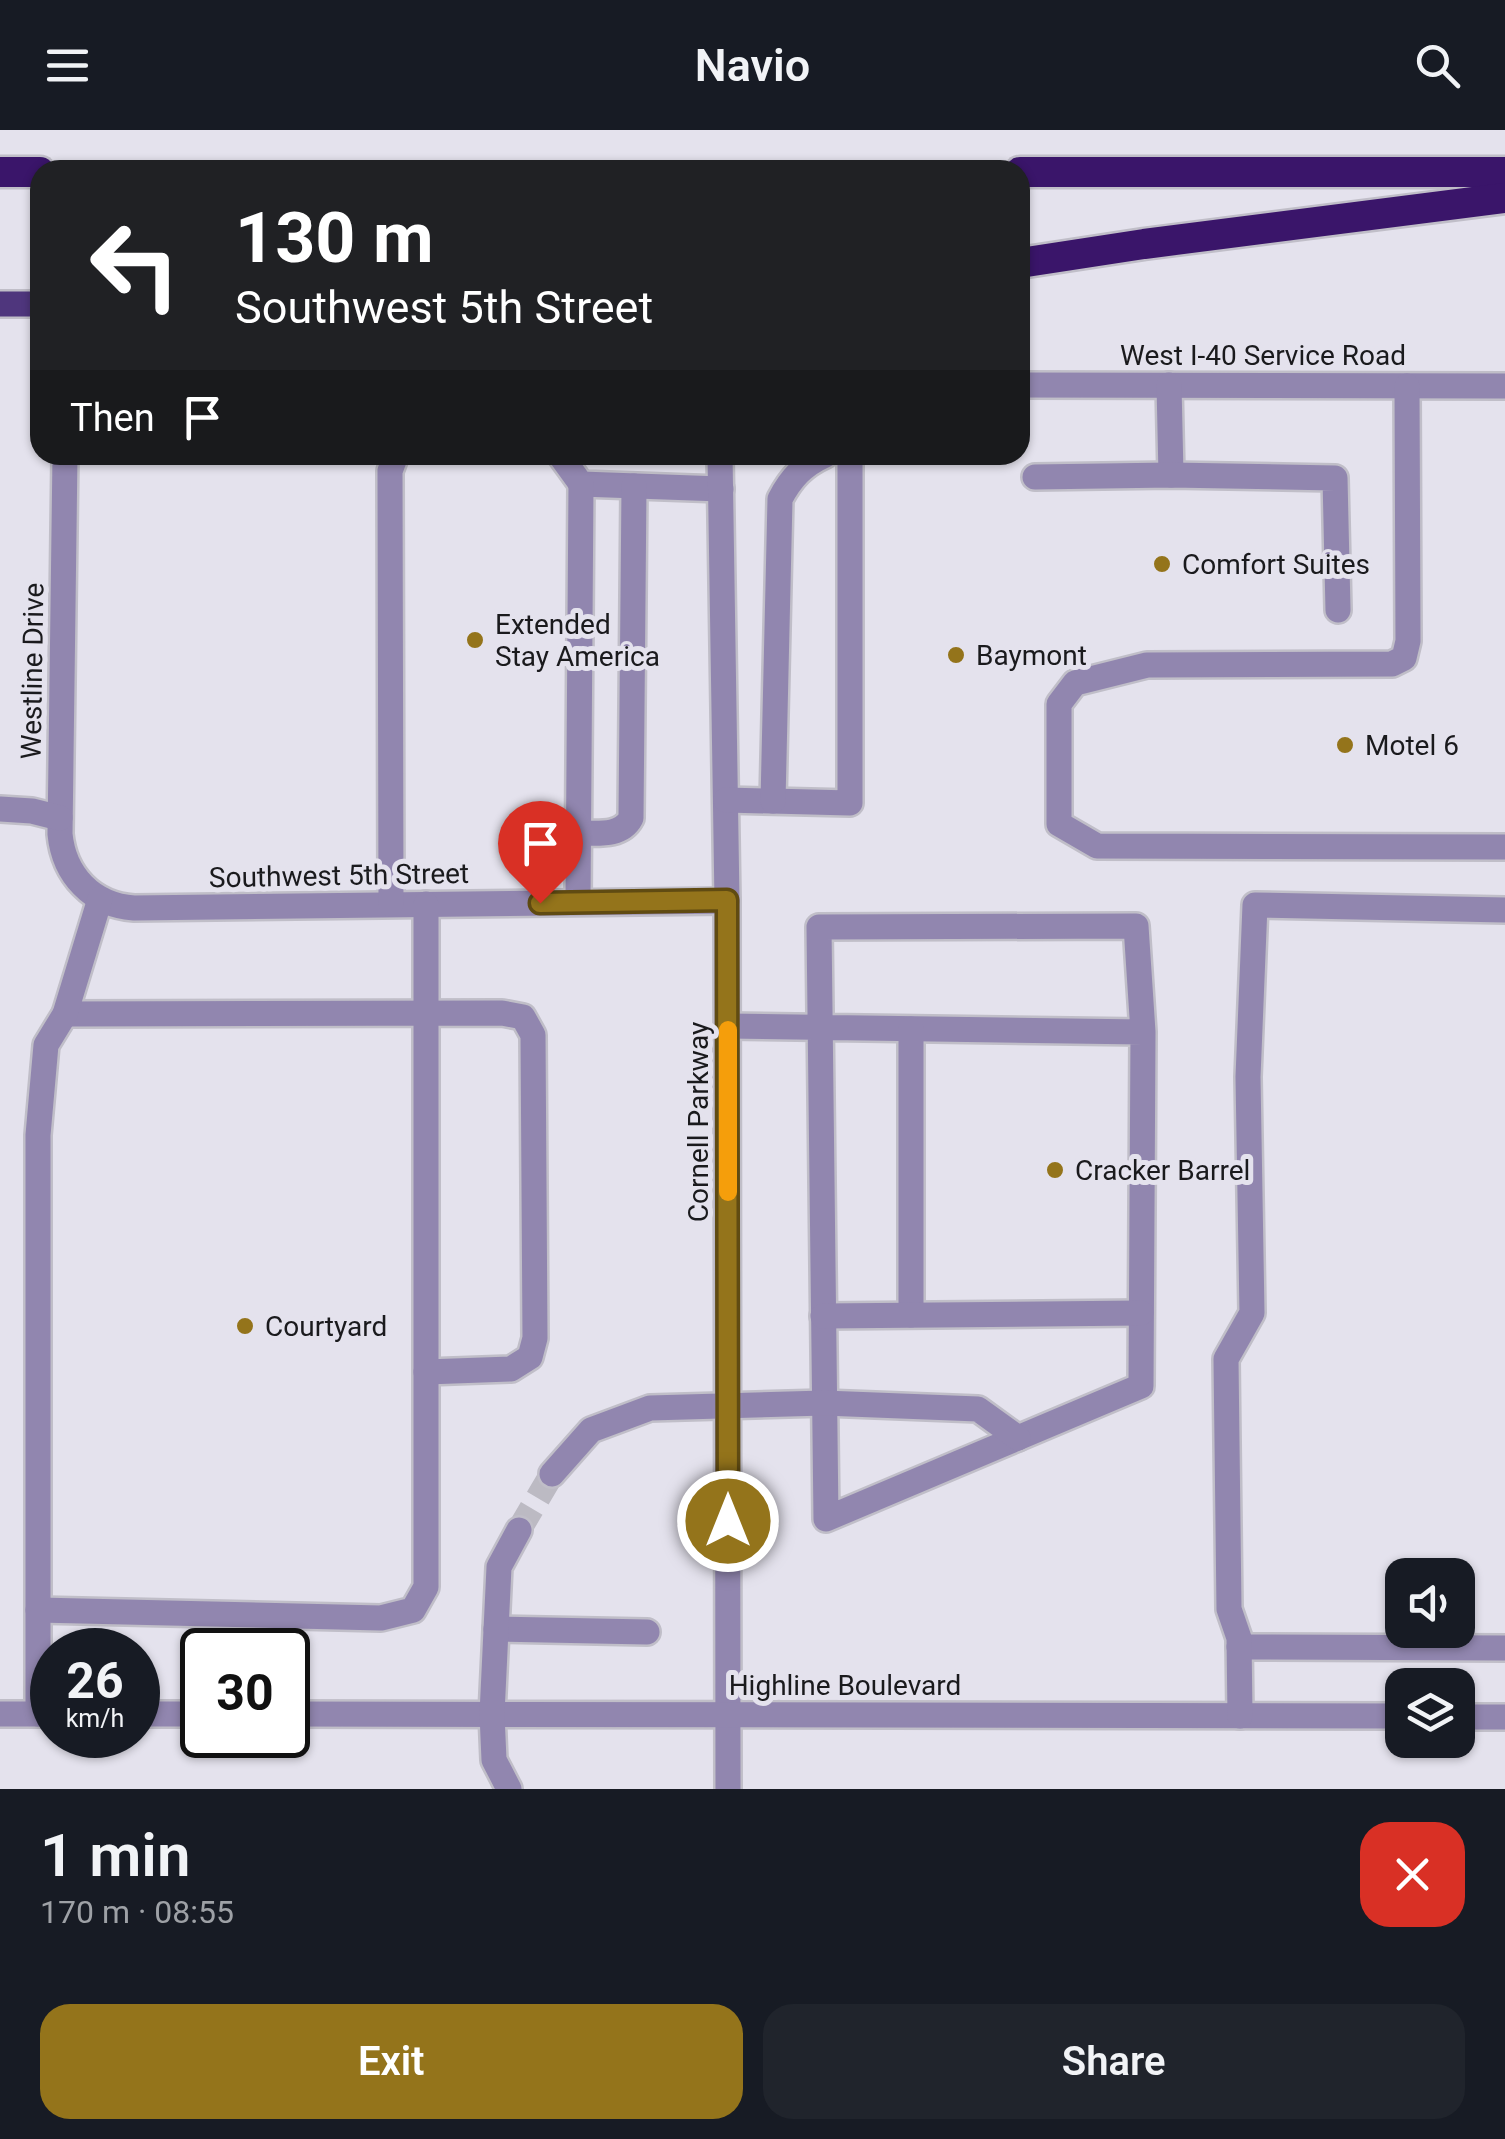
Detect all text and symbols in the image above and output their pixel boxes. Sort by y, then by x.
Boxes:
icon: menu [40,38,95,93]
icon: search [1410,38,1465,93]
text: Navio [695,39,810,92]
text: 130 m [235,197,434,279]
icon: left [70,200,200,330]
text: Southwest 5th Street [235,281,653,334]
street label: West I-40 Service Road [1120,339,1406,372]
icon: arrive [175,390,230,445]
text: Then [70,396,155,440]
place label: Comfort Suites [1182,548,1370,581]
marker: Comfort Suites [1151,553,1173,575]
street label: Westline Drive [14,582,51,760]
place label: Extended Stay America [495,608,660,673]
marker: Extended Stay America [464,629,486,651]
place label: Baymont [976,639,1087,672]
marker: Baymont [945,644,967,666]
place label: Motel 6 [1365,729,1459,762]
marker: Motel 6 [1334,734,1356,756]
pin [498,801,583,904]
icon: arrive [513,816,568,871]
street label: Southwest 5th Street [209,857,469,894]
street label: Cornell Parkway [682,1022,715,1222]
place label: Cracker Barrel [1075,1154,1250,1187]
marker: Cracker Barrel [1044,1159,1066,1181]
place label: Courtyard [265,1310,387,1343]
marker: Courtyard [234,1315,256,1337]
position arrow [676,1469,780,1573]
map controls [1385,1558,1475,1758]
button: sound [1385,1558,1475,1648]
speed limit sign: 30 [180,1628,310,1758]
text: 26 [66,1652,124,1710]
button: layers [1385,1668,1475,1758]
street label: Highline Boulevard [729,1669,961,1702]
text: km/h [66,1704,124,1733]
text: 1 min [40,1820,190,1891]
button: close [1360,1822,1465,1927]
text: 170 m · 08:55 [40,1893,234,1931]
button: Exit [40,2004,743,2119]
button: Share [763,2004,1465,2119]

